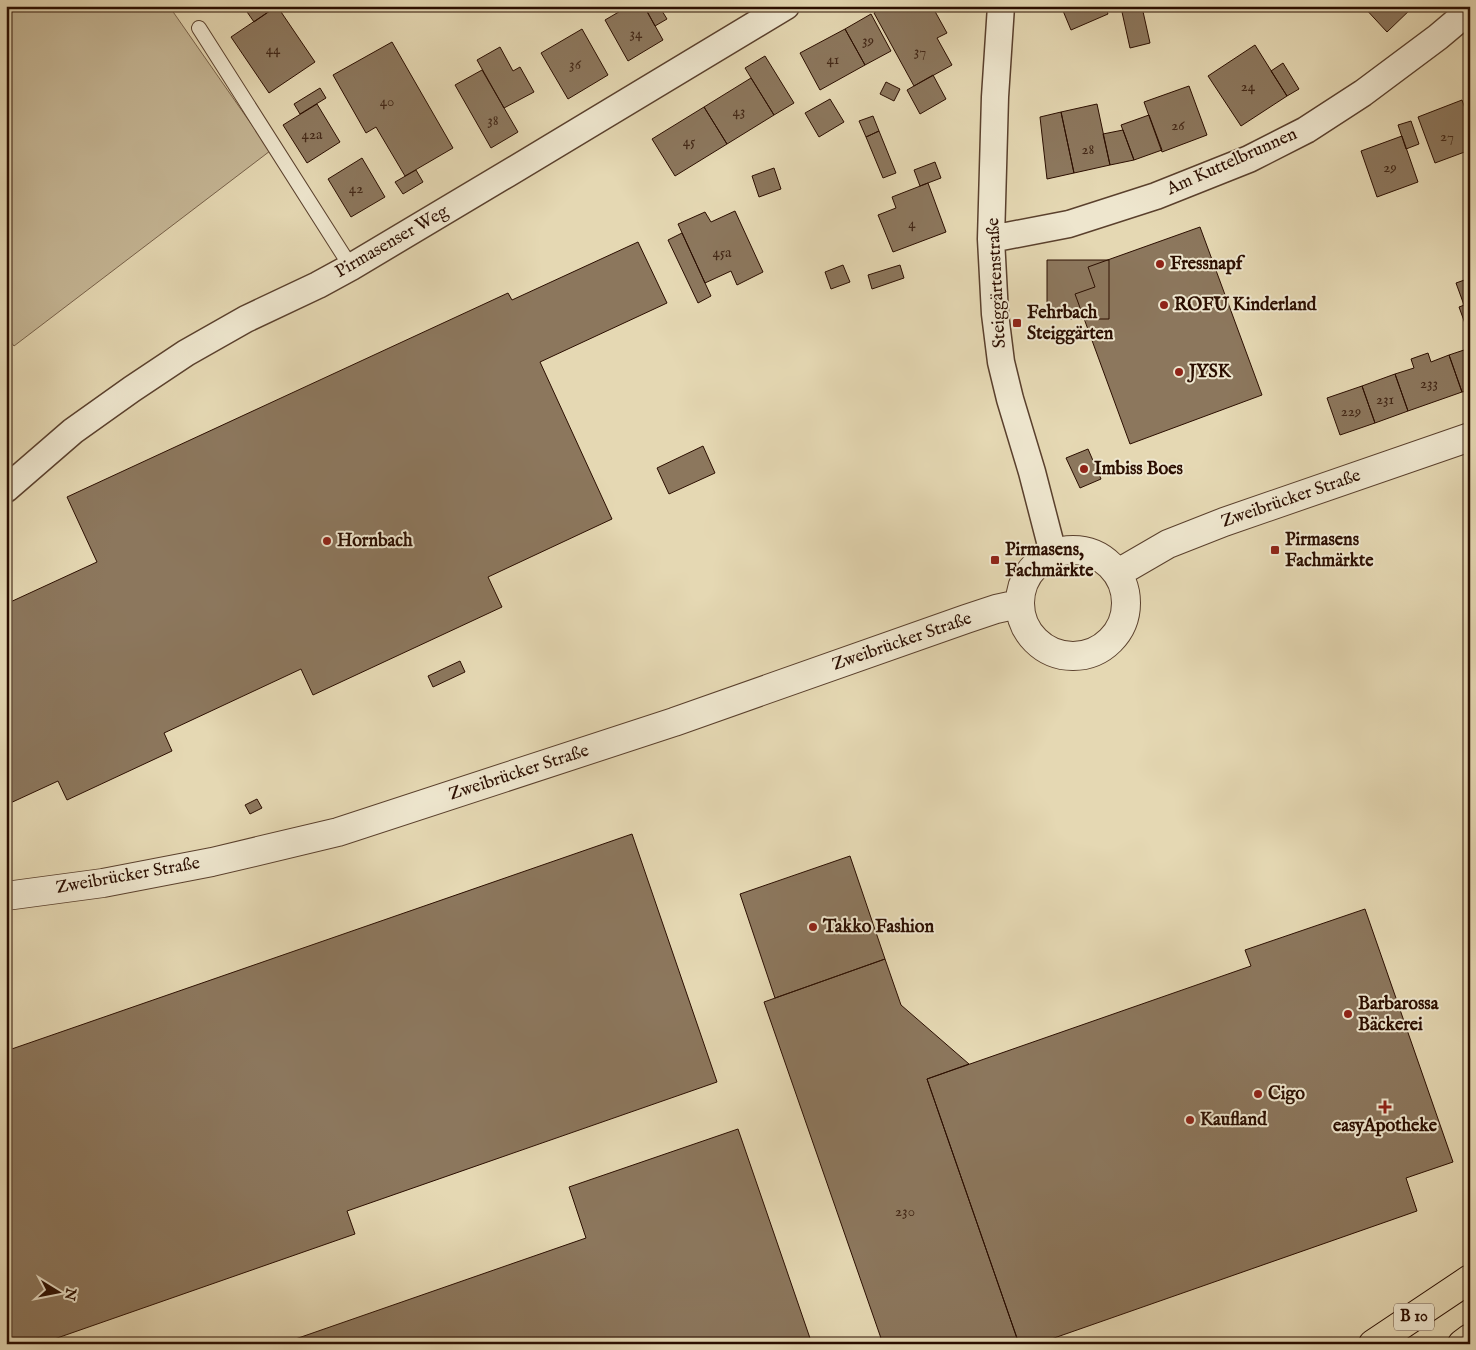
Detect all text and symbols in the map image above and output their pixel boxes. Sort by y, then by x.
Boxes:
house number: 34 [630,24,643,43]
house number: 39 [862,31,874,50]
house number: 44 [266,40,281,59]
house number: 37 [914,42,926,61]
house number: 41 [827,50,839,69]
house number: 36 [569,55,582,74]
house number: 24 [1241,77,1256,96]
house number: 40 [380,92,394,111]
house number: 43 [733,102,745,121]
house number: 38 [487,111,499,130]
house number: 26 [1171,116,1185,135]
street label: Am Kuttelbrunnen [1162,123,1301,201]
house number: 42a [302,125,323,144]
house number: 27 [1440,127,1454,146]
house number: 45 [683,132,696,151]
house number: 28 [1082,140,1095,159]
house number: 29 [1383,158,1397,177]
house number: 42 [349,179,363,198]
street label: Pirmasenser Weg [331,200,453,284]
house number: 4 [908,214,916,233]
street label: Steiggärtenstraße [982,217,1012,349]
house number: 45a [712,243,732,262]
place label: Fressnapf [1170,253,1246,276]
marker: Fressnapf [1154,258,1166,270]
place label: ROFU Kinderland [1174,294,1317,317]
marker: ROFU Kinderland [1158,299,1170,311]
place label: Fehrbach Steiggärten [1027,302,1114,346]
marker: Fehrbach Steiggärten [1011,317,1023,329]
place label: JYSK [1187,361,1232,384]
marker: JYSK [1173,366,1185,378]
house number: 233 [1420,374,1438,393]
house number: 231 [1376,390,1394,409]
house number: 229 [1341,402,1361,421]
place label: Imbiss Boes [1094,458,1183,481]
marker: Imbiss Boes [1078,463,1090,475]
street label: Zweibrücker Straße [1218,464,1364,534]
place label: Pirmasens Fachmärkte [1285,529,1374,573]
place label: Hornbach [337,530,413,553]
marker: Hornbach [321,535,333,547]
place label: Pirmasens, Fachmärkte [1005,539,1094,583]
marker: Pirmasens Fachmärkte [1269,544,1281,556]
marker: Pirmasens, Fachmärkte [989,554,1001,566]
street label: Zweibrücker Straße [829,607,975,677]
street label: Zweibrücker Straße [446,740,592,806]
street label: Zweibrücker Straße [54,852,202,900]
place label: Takko Fashion [822,916,934,939]
marker: Takko Fashion [807,921,819,933]
place label: Barbarossa Bäckerei [1358,993,1440,1037]
marker: Barbarossa Bäckerei [1342,1008,1354,1020]
place label: Cigo [1268,1083,1305,1106]
marker: Cigo [1252,1088,1264,1100]
marker: easyApotheke [1379,1101,1391,1113]
place label: Kaufland [1200,1109,1267,1132]
marker: Kaufland [1184,1114,1196,1126]
place label: easyApotheke [1333,1115,1438,1138]
house number: 230 [895,1202,915,1221]
north arrow [32,1268,82,1318]
text: N [60,1286,80,1302]
road number: B 10 [1394,1304,1434,1330]

